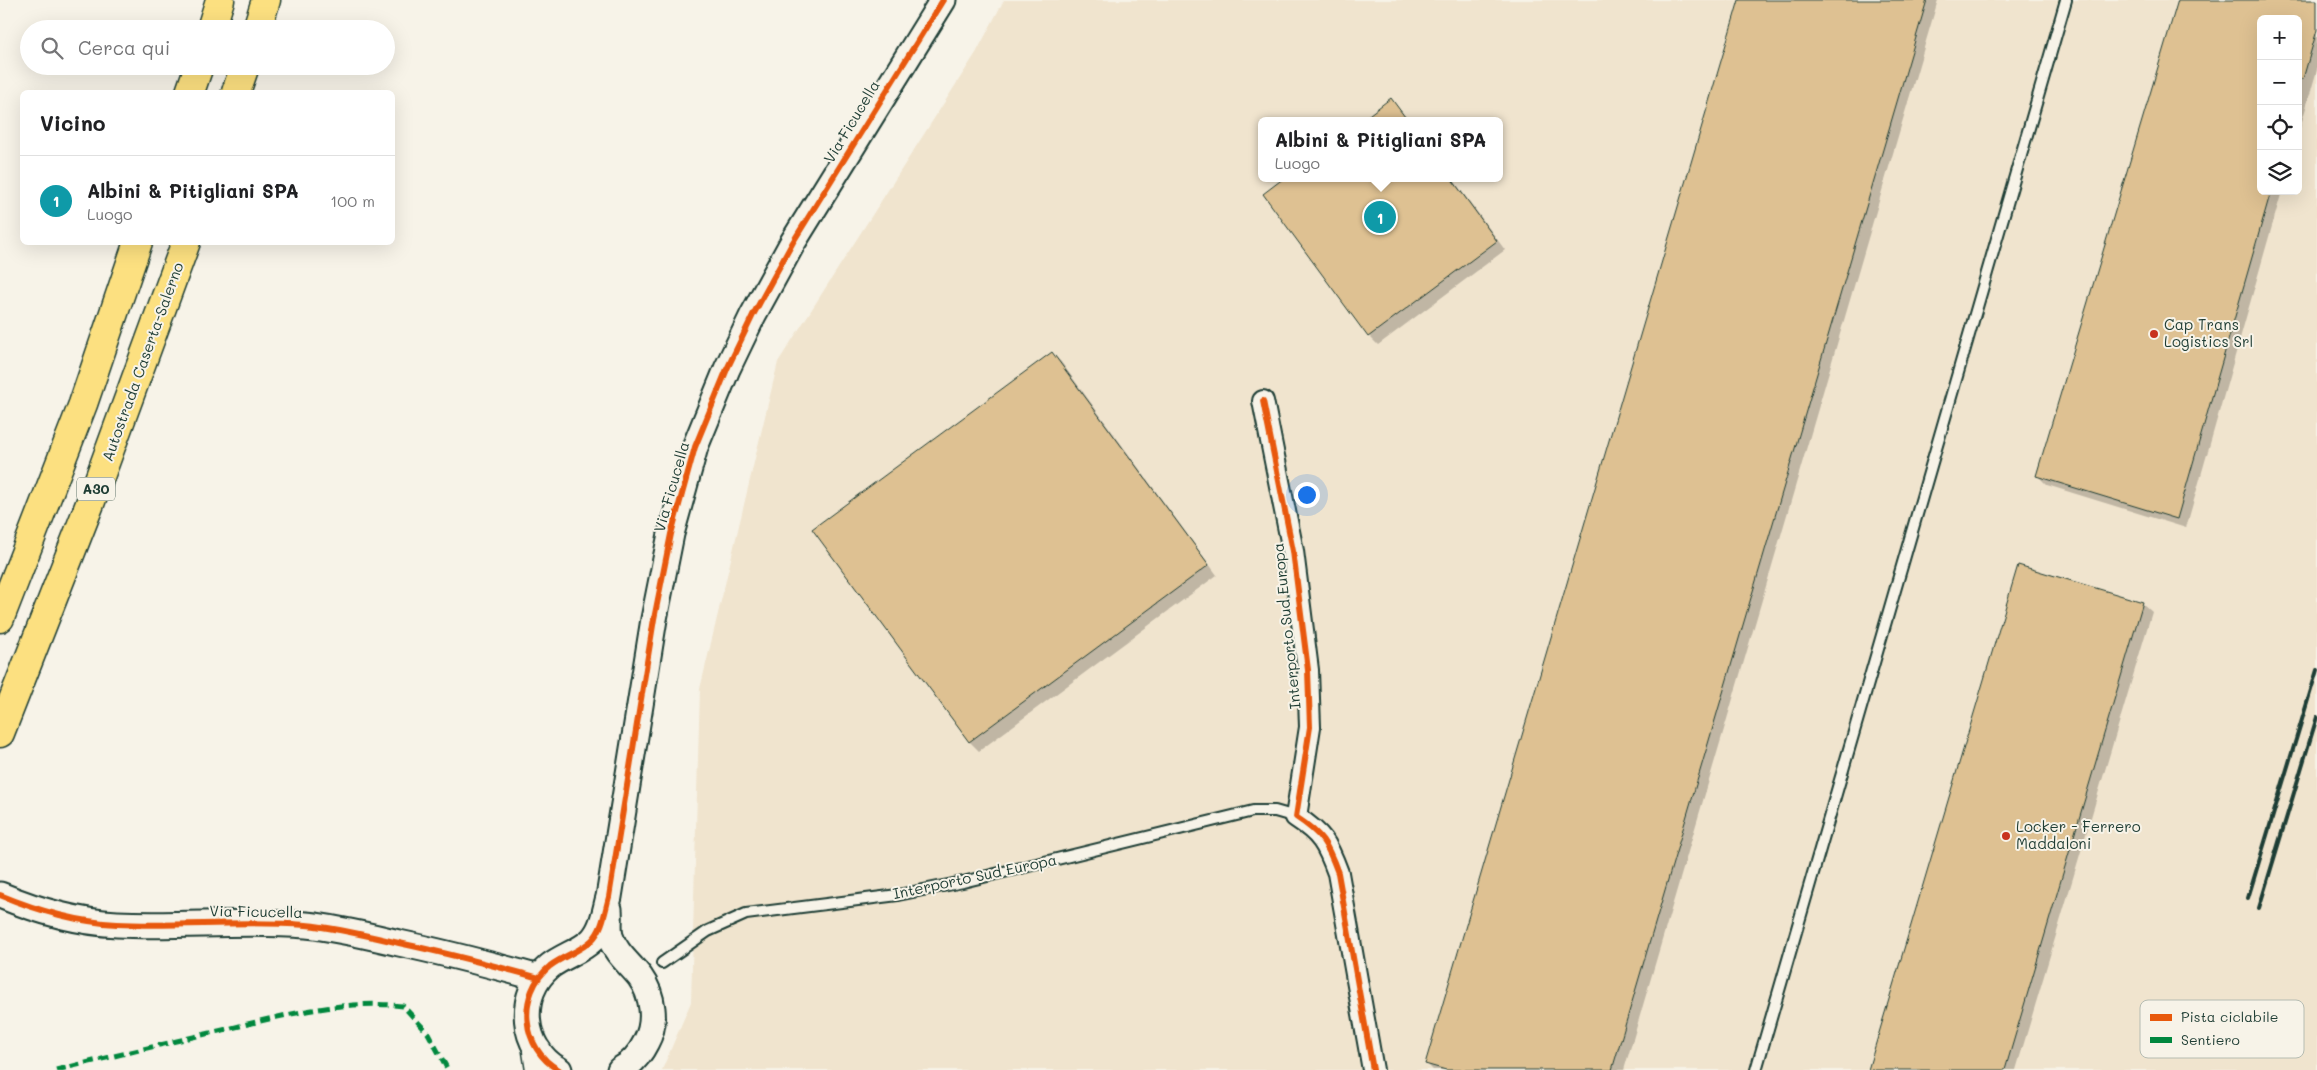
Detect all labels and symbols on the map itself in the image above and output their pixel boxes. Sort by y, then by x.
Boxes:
street label: Via Ficucella [819,76,884,167]
pin: 1 [1364,198,1396,236]
street label: Autostrada Caserta-Salerno [97,259,187,464]
place label: Cap Trans Logistics Srl [2164,314,2253,351]
marker: Cap Trans Logistics Srl [2148,328,2160,340]
street label: Via Ficucella [649,439,694,534]
road number: A30 [77,478,115,500]
your location [1294,482,1320,508]
street label: Interporto Sud Europa [1267,542,1305,710]
place label: Locker - Ferrero Maddaloni [2016,816,2141,853]
marker: Locker - Ferrero Maddaloni [2000,830,2012,842]
street label: Interporto Sud Europa [891,849,1059,903]
street label: Via Ficucella [209,900,303,922]
legend [2140,1000,2304,1058]
text: Pista ciclabile [2181,1007,2278,1026]
text: Sentiero [2181,1030,2240,1049]

